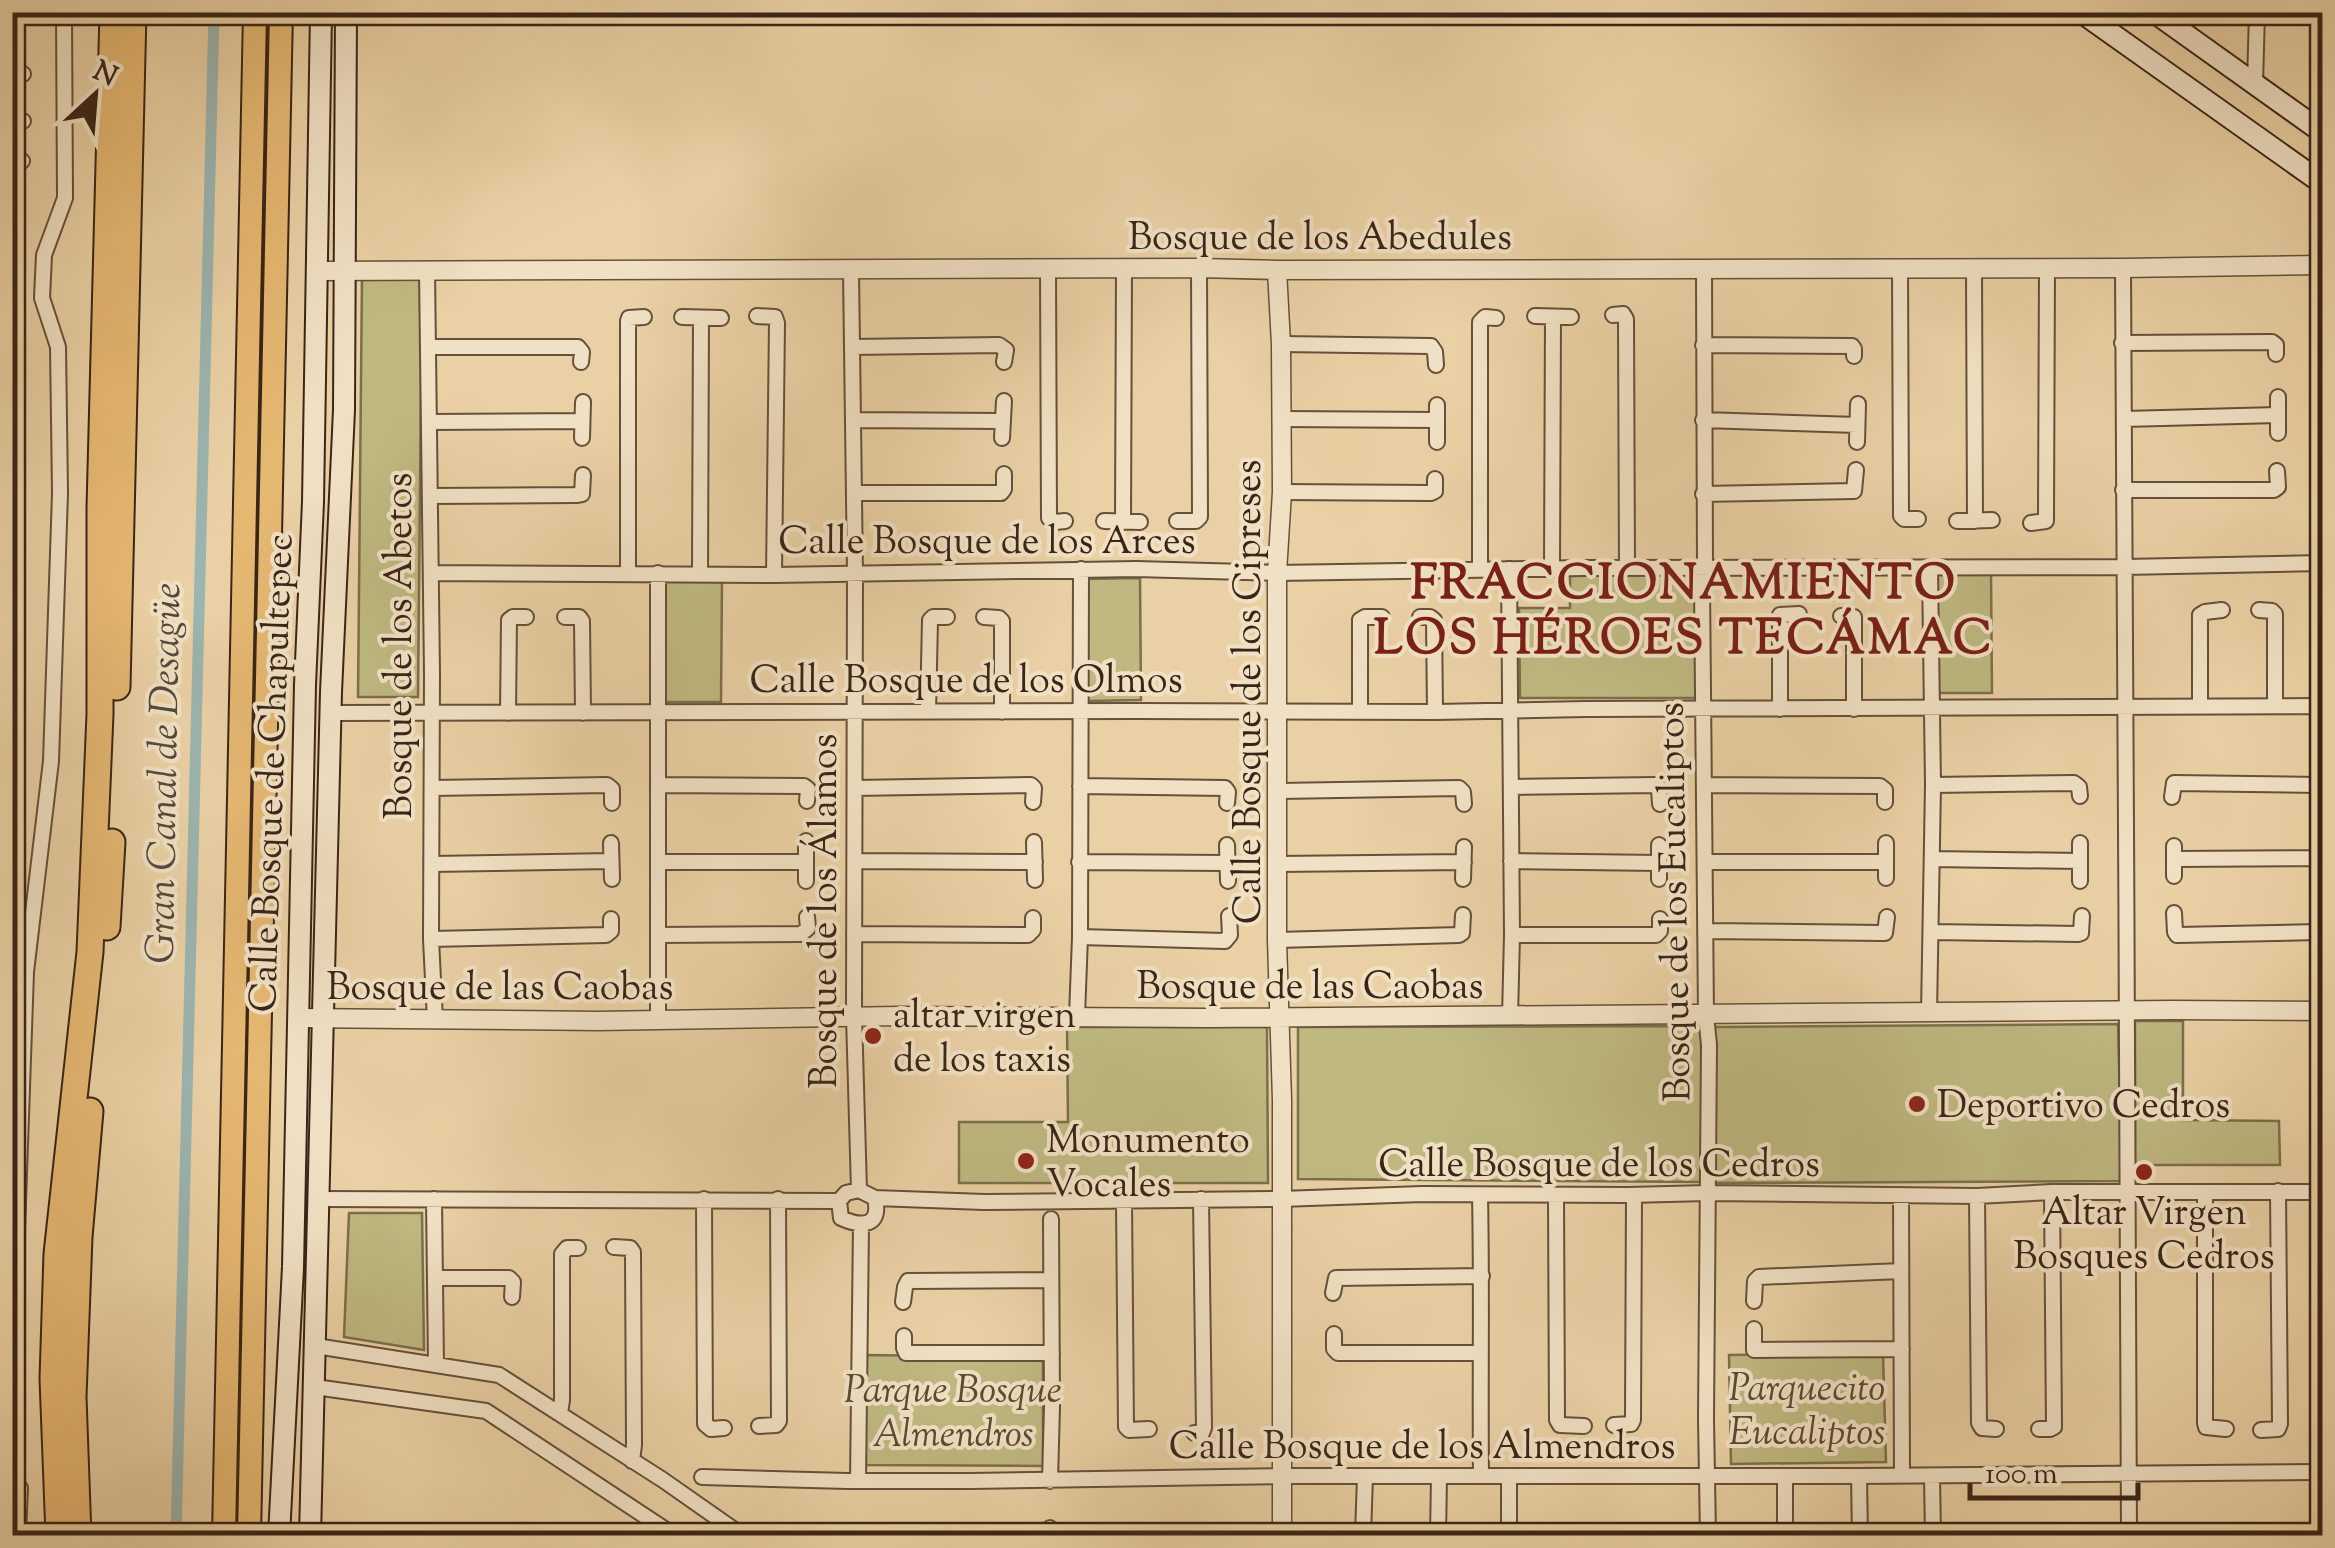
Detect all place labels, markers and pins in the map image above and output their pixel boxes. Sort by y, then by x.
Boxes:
place label: altar virgen de los taxis [893,991,1076,1089]
marker: altar virgen de los taxis [862,1025,884,1047]
place label: Deportivo Cedros [1937,1081,2230,1135]
marker: Deportivo Cedros [1906,1093,1928,1115]
place label: Monumento Vocales [1046,1116,1250,1214]
marker: Monumento Vocales [1015,1150,1037,1172]
marker: Altar Virgen Bosques Cedros [2133,1161,2155,1183]
place label: Altar Virgen Bosques Cedros [2013,1188,2275,1286]

